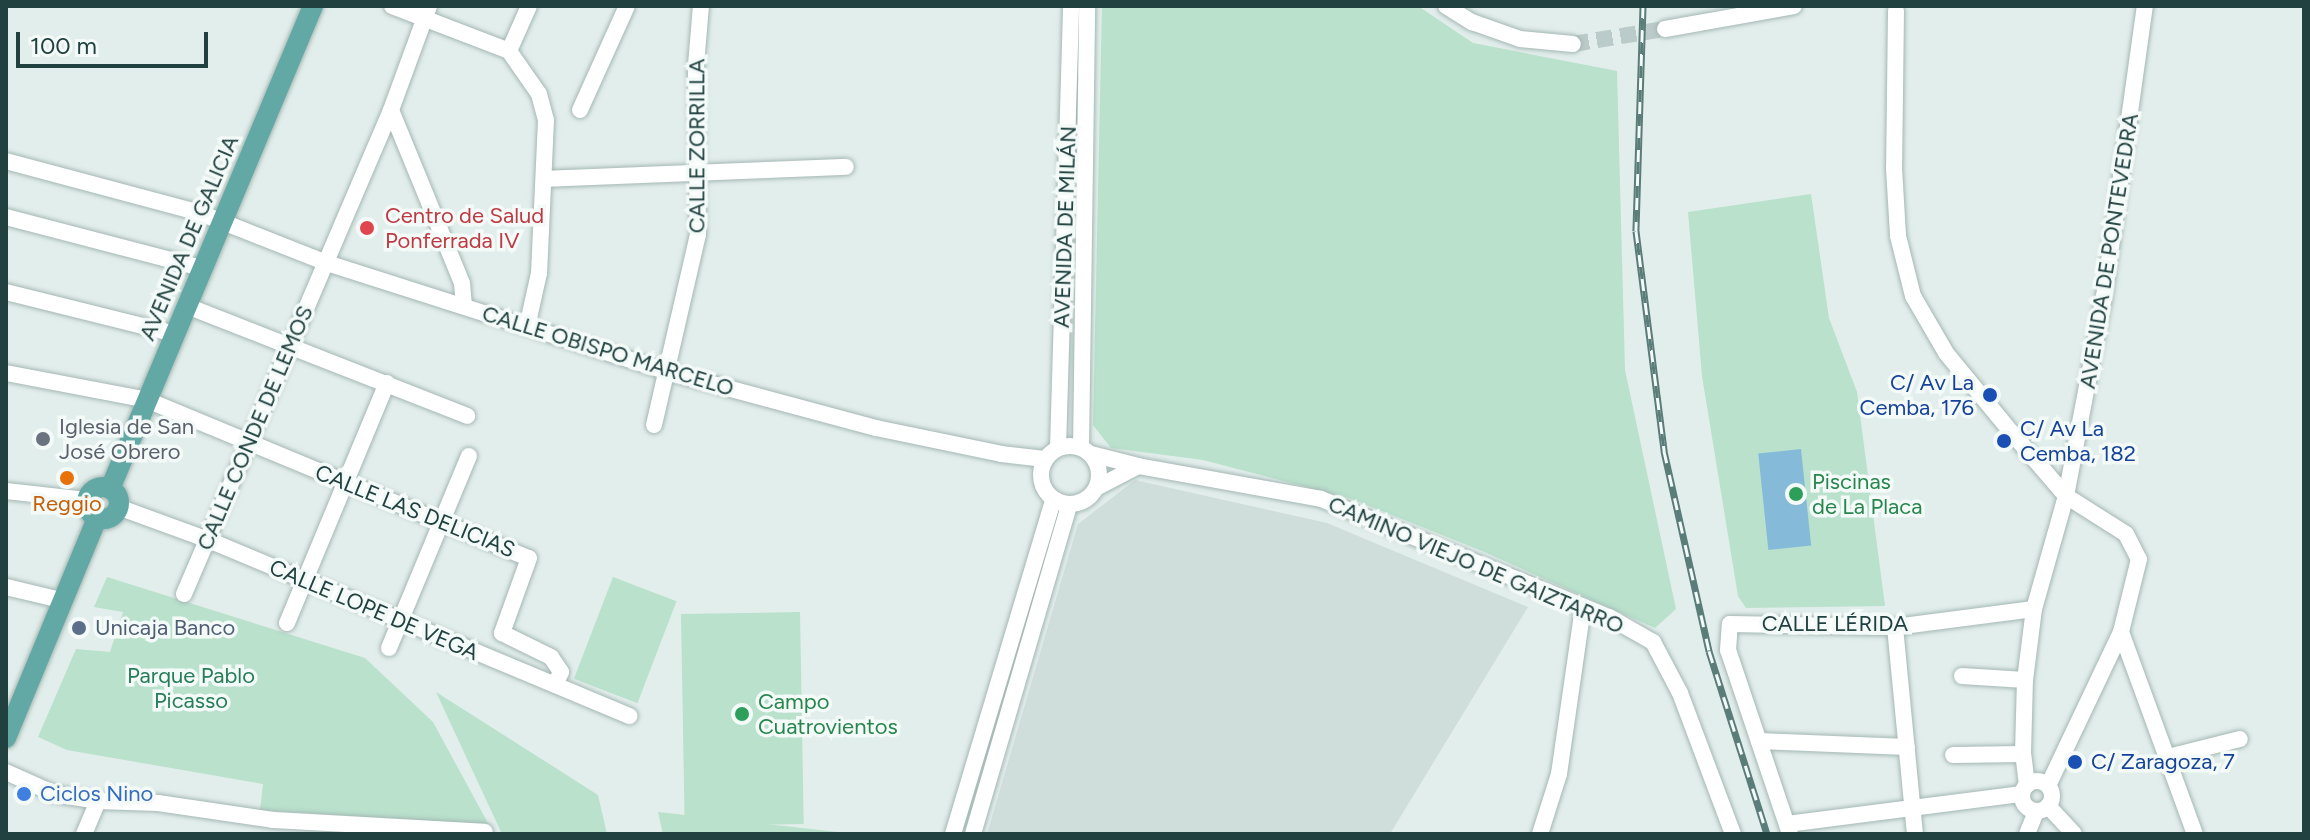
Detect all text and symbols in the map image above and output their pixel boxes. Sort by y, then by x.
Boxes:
scale bar [20,16,212,66]
text: 100 m [30,31,97,60]
street label: CALLE ZORRILLA [684,59,710,233]
street label: AVENIDA DE PONTEVEDRA [2074,111,2144,391]
street label: AVENIDA DE MILÁN [1048,126,1082,328]
street label: AVENIDA DE GALICIA [134,132,244,344]
place label: Centro de Salud Ponferrada IV [385,202,544,254]
marker: Centro de Salud Ponferrada IV [356,217,378,239]
street label: CALLE OBISPO MARCELO [479,300,737,402]
street label: CALLE CONDE DE LEMOS [191,302,319,554]
place label: C/ Av La Cemba, 176 [1860,369,1974,420]
marker: C/ Av La Cemba, 176 [1981,386,1999,404]
place label: Iglesia de San José Obrero [59,413,194,464]
place label: C/ Av La Cemba, 182 [2020,415,2136,466]
marker: Iglesia de San José Obrero [34,430,52,448]
marker: C/ Av La Cemba, 182 [1995,432,2013,450]
street label: CALLE LAS DELICIAS [311,459,519,563]
place label: Piscinas de La Placa [1812,468,1922,520]
marker: Reggio [58,469,76,487]
marker: Piscinas de La Placa [1787,485,1805,503]
place label: Reggio [32,491,102,517]
street label: CAMINO VIEJO DE GAIZTARRO [1324,491,1628,639]
street label: CALLE LOPE DE VEGA [265,554,483,666]
street label: CALLE LÉRIDA [1762,611,1908,637]
place label: Unicaja Banco [95,615,235,641]
marker: Unicaja Banco [70,619,88,637]
park label: Parque Pablo Picasso [127,662,255,714]
place label: Campo Cuatrovientos [758,688,898,740]
marker: Campo Cuatrovientos [733,705,751,723]
place label: C/ Zaragoza, 7 [2091,749,2235,775]
marker: C/ Zaragoza, 7 [2066,753,2084,771]
place label: Ciclos Nino [40,781,153,807]
marker: Ciclos Nino [15,785,33,803]

